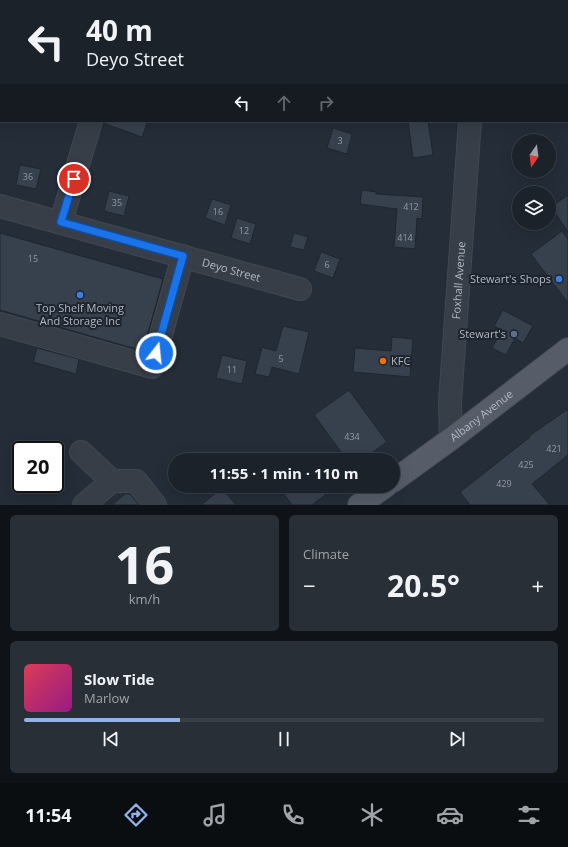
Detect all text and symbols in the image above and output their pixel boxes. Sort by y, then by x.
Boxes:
text: 40 m [86,11,153,49]
icon: left [20,16,72,68]
text: Deyo Street [86,47,184,71]
icon: left [231,92,253,114]
icon: ahead [273,92,295,114]
icon: right [315,92,337,114]
house number: 3 [337,134,343,147]
north arrow [512,134,556,178]
map controls [512,134,556,230]
pin [57,162,91,196]
icon: arrive [63,168,85,190]
house number: 36 [23,170,33,183]
button: layers [512,186,556,230]
house number: 35 [112,196,122,209]
house number: 412 [403,200,419,213]
house number: 16 [213,205,223,218]
house number: 12 [239,224,249,237]
house number: 414 [397,231,413,244]
street label: Foxhall Avenue [448,241,468,320]
house number: 15 [28,252,38,265]
street label: Deyo Street [201,254,262,285]
house number: 6 [324,258,330,271]
place label: Stewart's Shops [470,271,551,286]
marker: Stewart's Shops [554,274,564,284]
marker: Top Shelf Moving And Storage Inc [75,290,85,300]
place label: Top Shelf Moving And Storage Inc [36,300,124,328]
place label: Stewart's [459,326,506,341]
marker: Stewart's [509,329,519,339]
position arrow [135,332,177,374]
house number: 5 [278,352,284,365]
place label: KFC [391,353,410,368]
marker: KFC [378,356,388,366]
house number: 11 [227,363,237,376]
street label: Albany Avenue [446,386,516,444]
house number: 434 [344,430,360,443]
speed limit sign: 20 [12,441,64,493]
house number: 421 [546,442,562,455]
house number: 425 [518,458,534,471]
text: 11:55 · 1 min · 110 m [210,463,358,483]
house number: 429 [496,477,512,490]
text: 16 [115,528,174,599]
text: Climate [303,545,349,563]
text: 20.5° [387,565,460,606]
text: − [303,570,316,600]
text: + [531,570,544,600]
text: km/h [129,590,160,608]
text: Slow Tide [84,669,154,689]
text: Marlow [84,689,129,707]
icon: previous [100,728,122,750]
icon: pause [273,728,295,750]
icon: next [446,728,468,750]
icon: directions [122,801,150,829]
icon: music [201,801,229,829]
icon: phone [279,801,307,829]
icon: climate [358,801,386,829]
icon: car [436,801,464,829]
icon: filters [515,801,543,829]
text: 11:54 [25,803,72,827]

